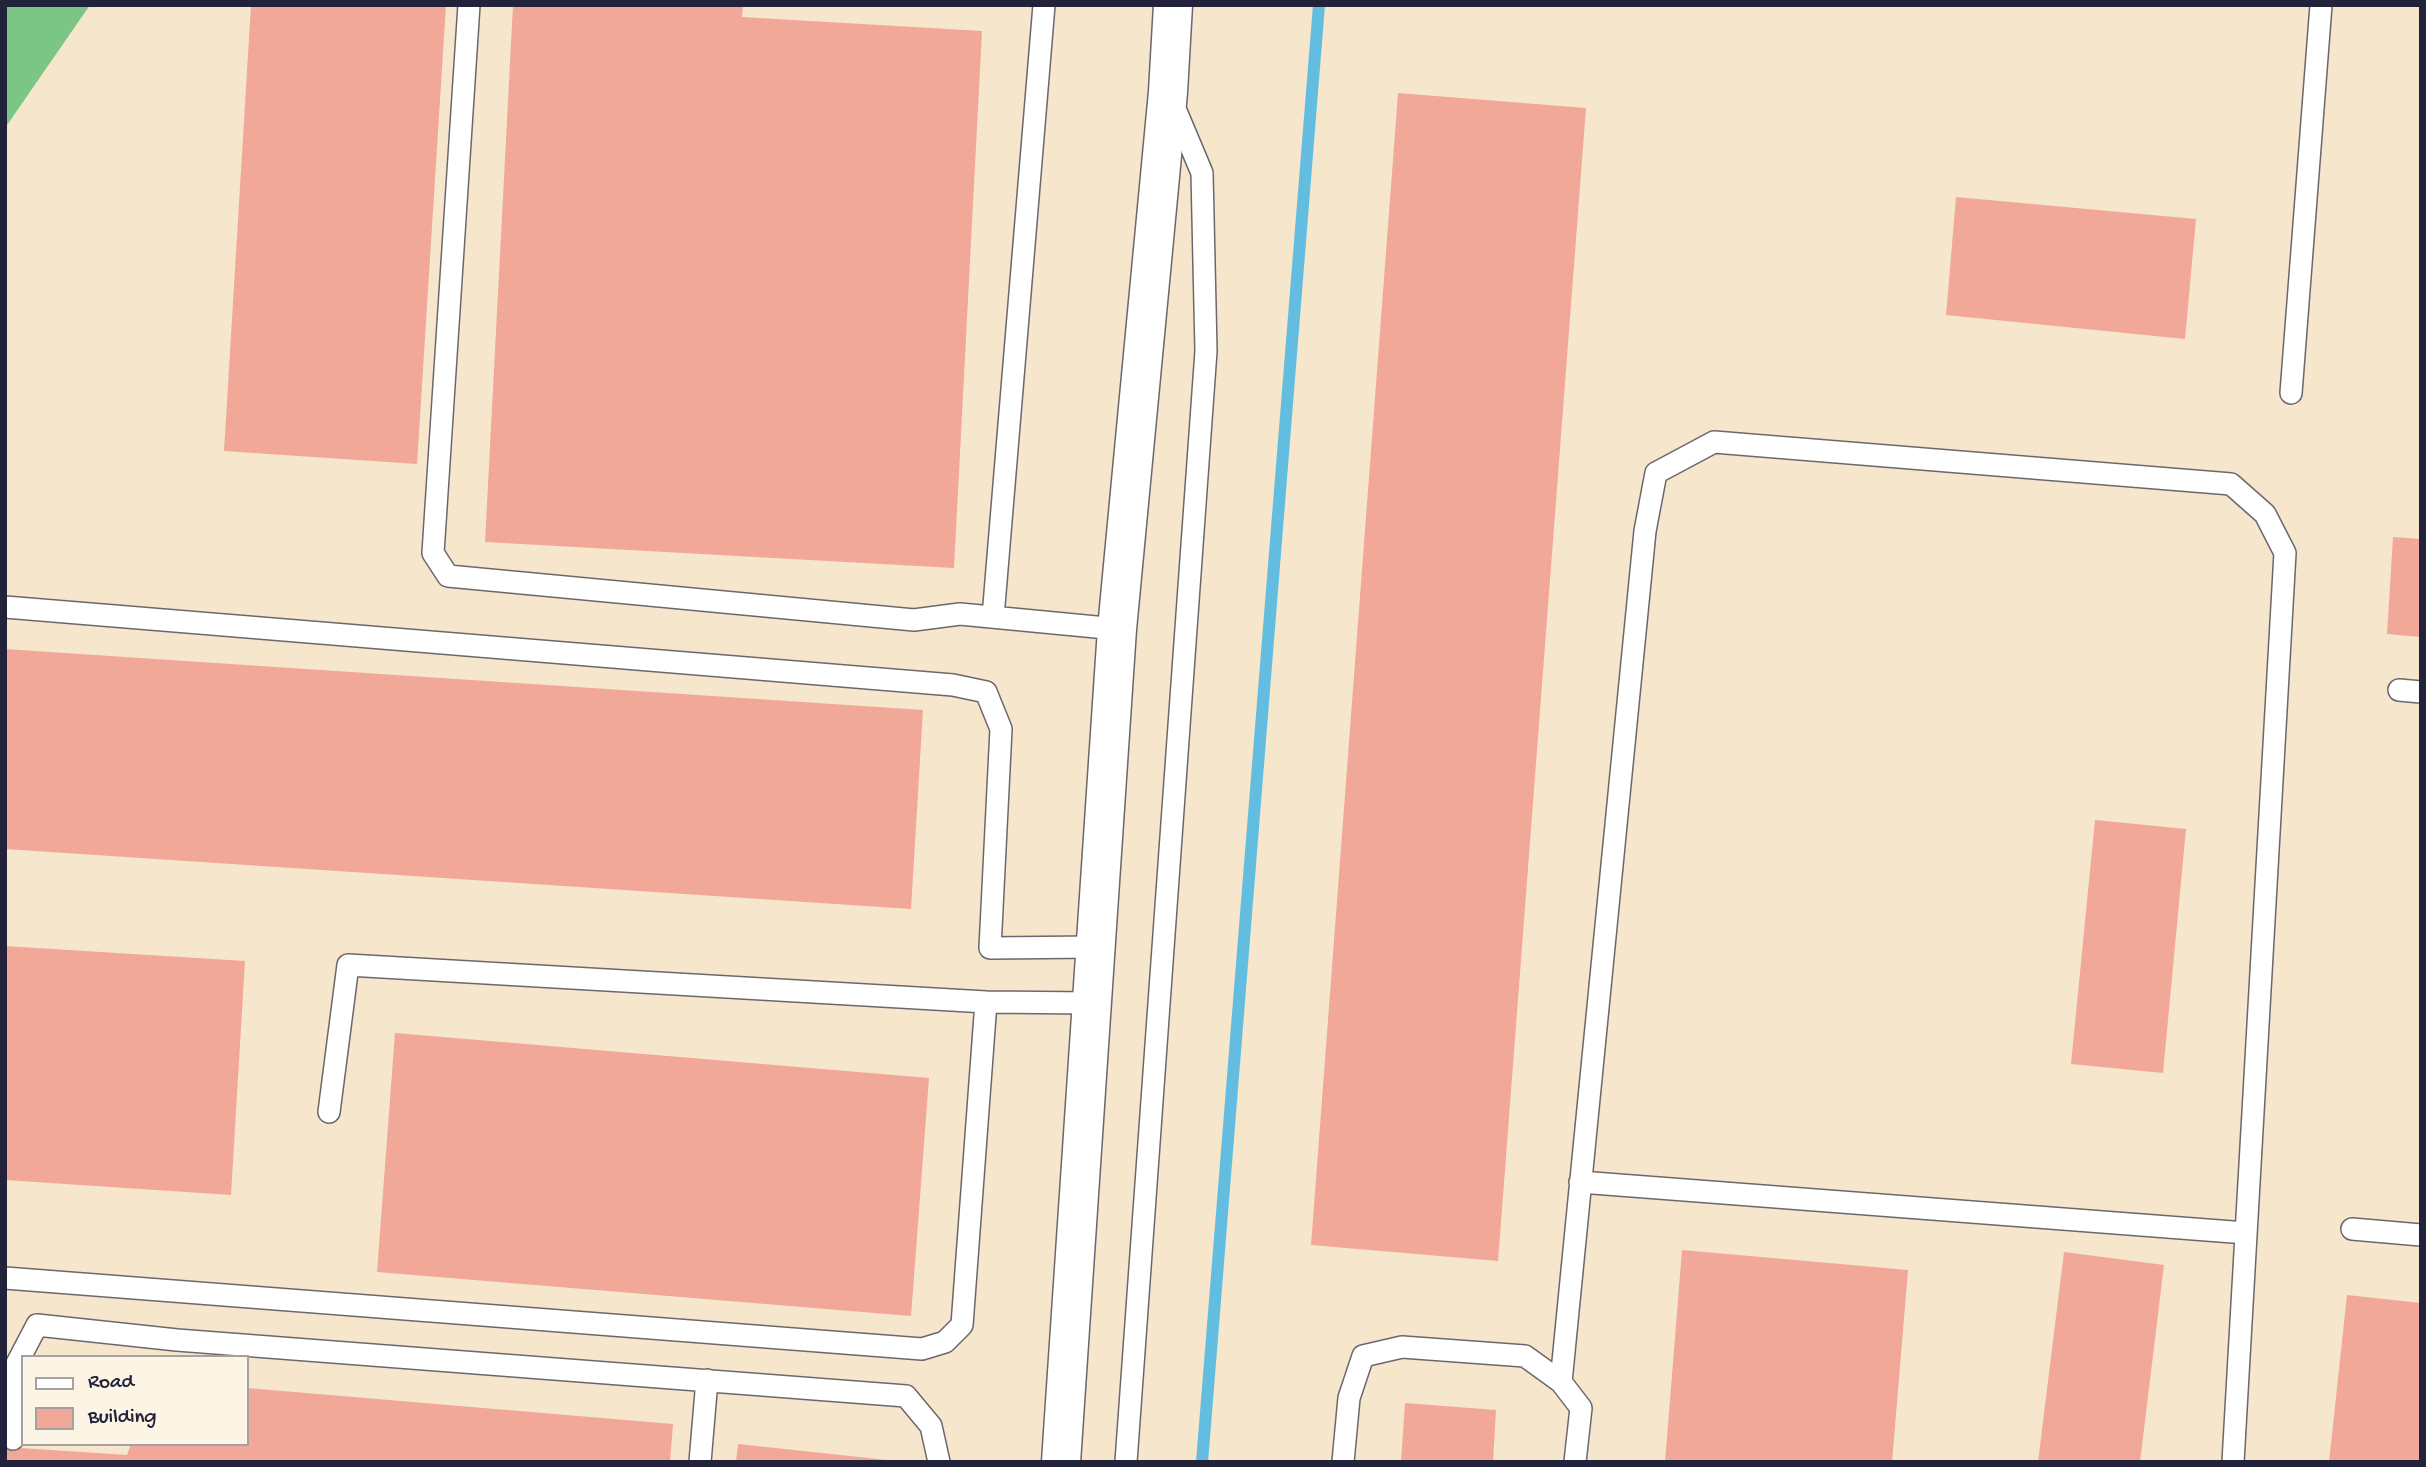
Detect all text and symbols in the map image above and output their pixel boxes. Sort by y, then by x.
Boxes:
legend [21,1355,248,1446]
text: Road [88,1371,134,1396]
text: Building [88,1406,157,1431]

